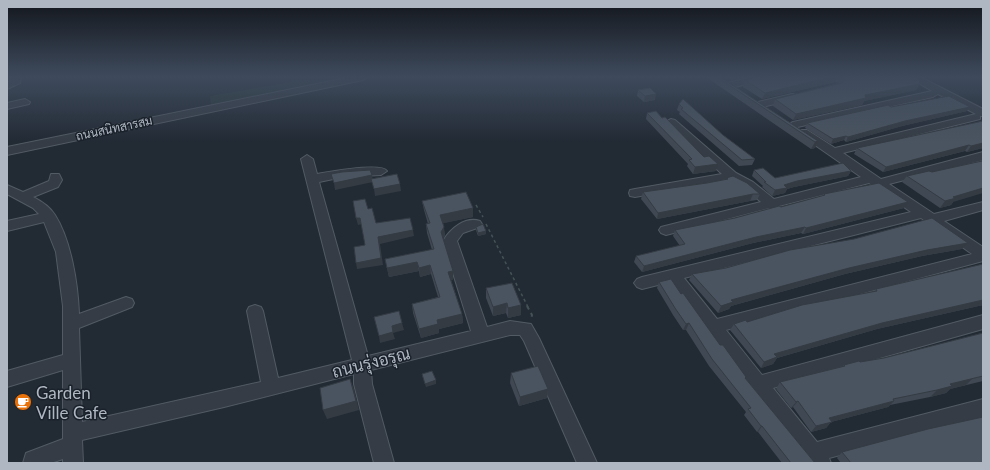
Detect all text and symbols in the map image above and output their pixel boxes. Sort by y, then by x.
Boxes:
street label: ถนนสนิทสารสม [74,113,154,143]
street label: ถนนรุ่งอรุณ [330,342,413,384]
place label: Garden Ville Cafe [36,382,107,423]
cafe icon: Garden Ville Cafe [13,392,33,412]

